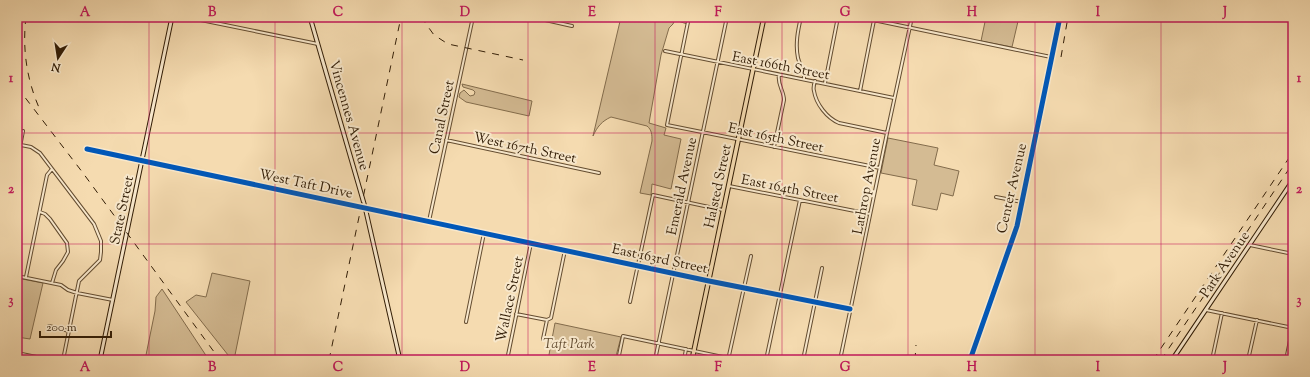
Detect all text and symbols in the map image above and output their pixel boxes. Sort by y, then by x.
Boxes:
text: A [80,4,91,22]
text: B [208,4,217,22]
text: C [333,4,343,22]
text: D [460,4,470,22]
text: E [588,4,596,22]
text: F [714,4,722,22]
text: G [840,4,851,22]
text: H [967,4,978,22]
text: I [1096,4,1101,22]
text: J [1222,4,1227,22]
north arrow [38,38,78,78]
street label: East 166th Street [730,48,831,86]
text: N [50,58,63,76]
street label: Vincennes Avenue [323,58,373,173]
text: 1 [9,70,14,88]
text: 1 [1297,70,1302,88]
street label: Canal Street [425,78,461,156]
street label: East 165th Street [726,119,825,159]
street label: West 167th Street [471,128,578,170]
street label: Emerald Avenue [663,136,703,237]
street label: Lathrop Avenue [849,136,887,236]
street label: Center Avenue [993,141,1033,235]
street label: Halsted Street [700,142,738,230]
street label: West Taft Drive [257,165,354,205]
street label: East 164th Street [739,171,840,209]
street label: State Street [106,174,140,247]
text: 2 [8,181,15,199]
text: 2 [1296,181,1303,199]
street label: Park Avenue [1196,228,1255,302]
street label: East 163rd Street [610,240,710,280]
street label: Wallace Street [492,254,530,344]
text: 3 [8,292,14,310]
text: 3 [1296,292,1302,310]
scale bar [40,313,111,339]
text: 200 m [46,319,77,337]
park label: Taft Park [543,335,595,355]
text: A [80,359,91,377]
text: B [208,359,217,377]
text: C [333,359,343,377]
text: D [460,359,470,377]
text: E [588,359,596,377]
text: F [714,359,722,377]
text: G [840,359,851,377]
text: H [967,359,978,377]
text: I [1096,359,1101,377]
text: J [1222,359,1227,377]

